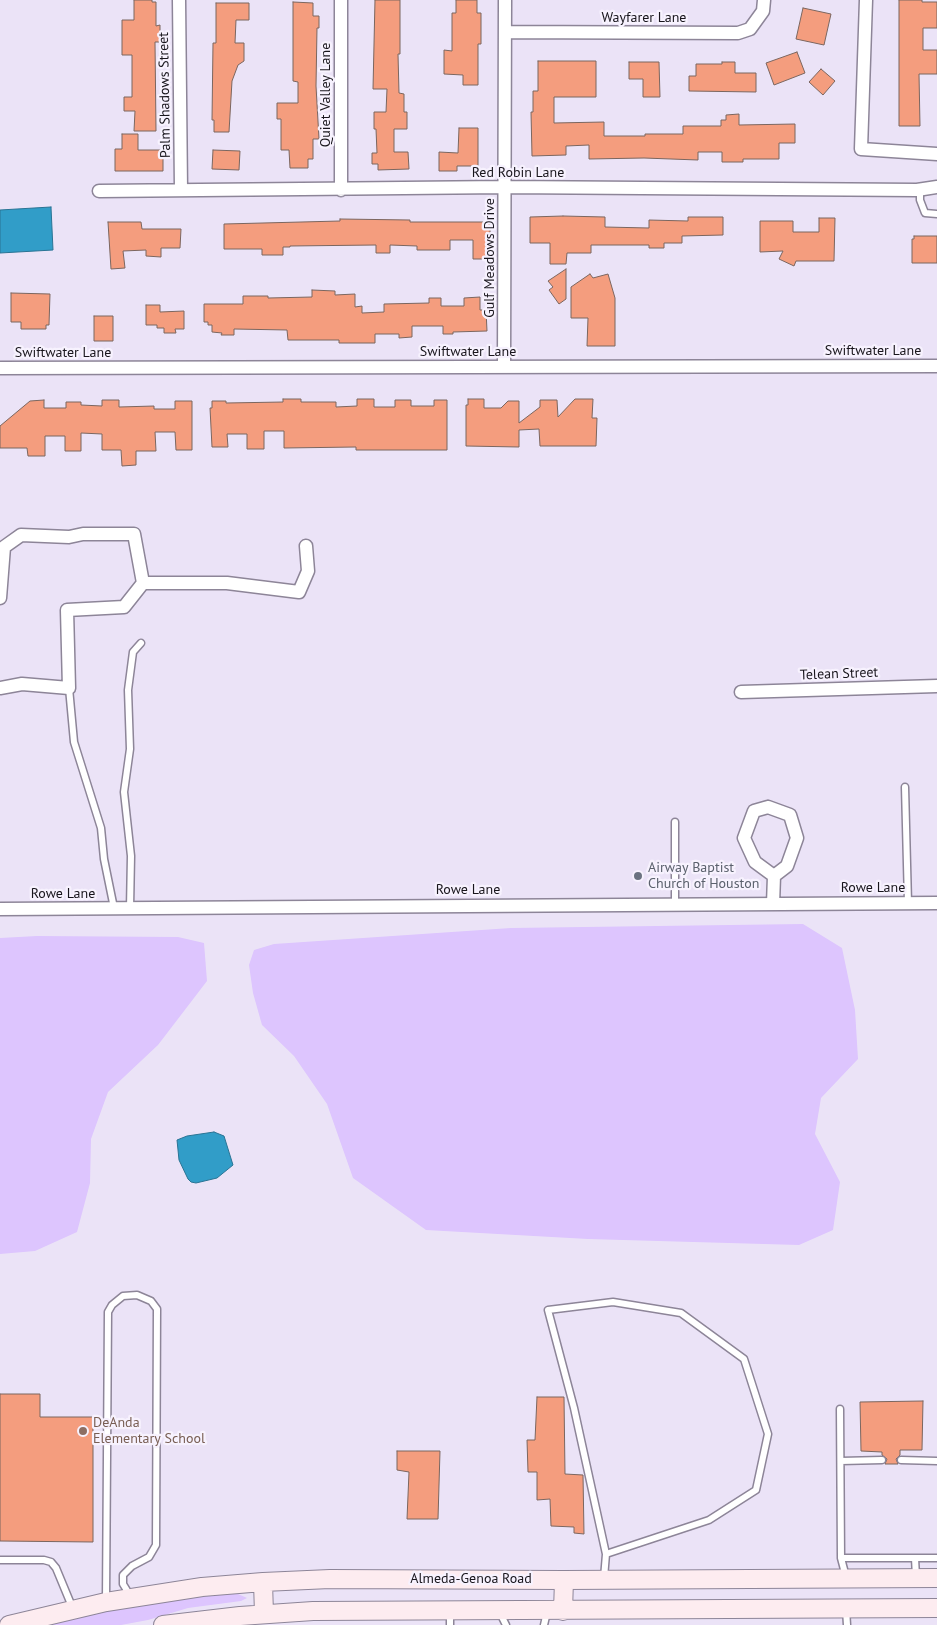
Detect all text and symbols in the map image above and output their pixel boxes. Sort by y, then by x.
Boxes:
street label: Wayfarer Lane [602,10,686,26]
street label: Palm Shadows Street [156,32,174,158]
street label: Quiet Valley Lane [318,43,334,147]
street label: Red Robin Lane [472,165,564,181]
street label: Gulf Meadows Drive [482,198,498,318]
street label: Swiftwater Lane [825,343,921,359]
street label: Swiftwater Lane [420,344,516,360]
street label: Swiftwater Lane [15,345,111,361]
street label: Telean Street [800,664,878,684]
place label: Airway Baptist Church of Houston [648,860,759,892]
marker: Airway Baptist Church of Houston [632,870,644,882]
street label: Rowe Lane [841,880,905,896]
street label: Rowe Lane [436,882,500,898]
street label: Rowe Lane [31,886,95,902]
place label: DeAnda Elementary School [93,1415,205,1448]
marker: DeAnda Elementary School [77,1425,89,1437]
street label: Almeda-Genoa Road [410,1571,532,1587]

